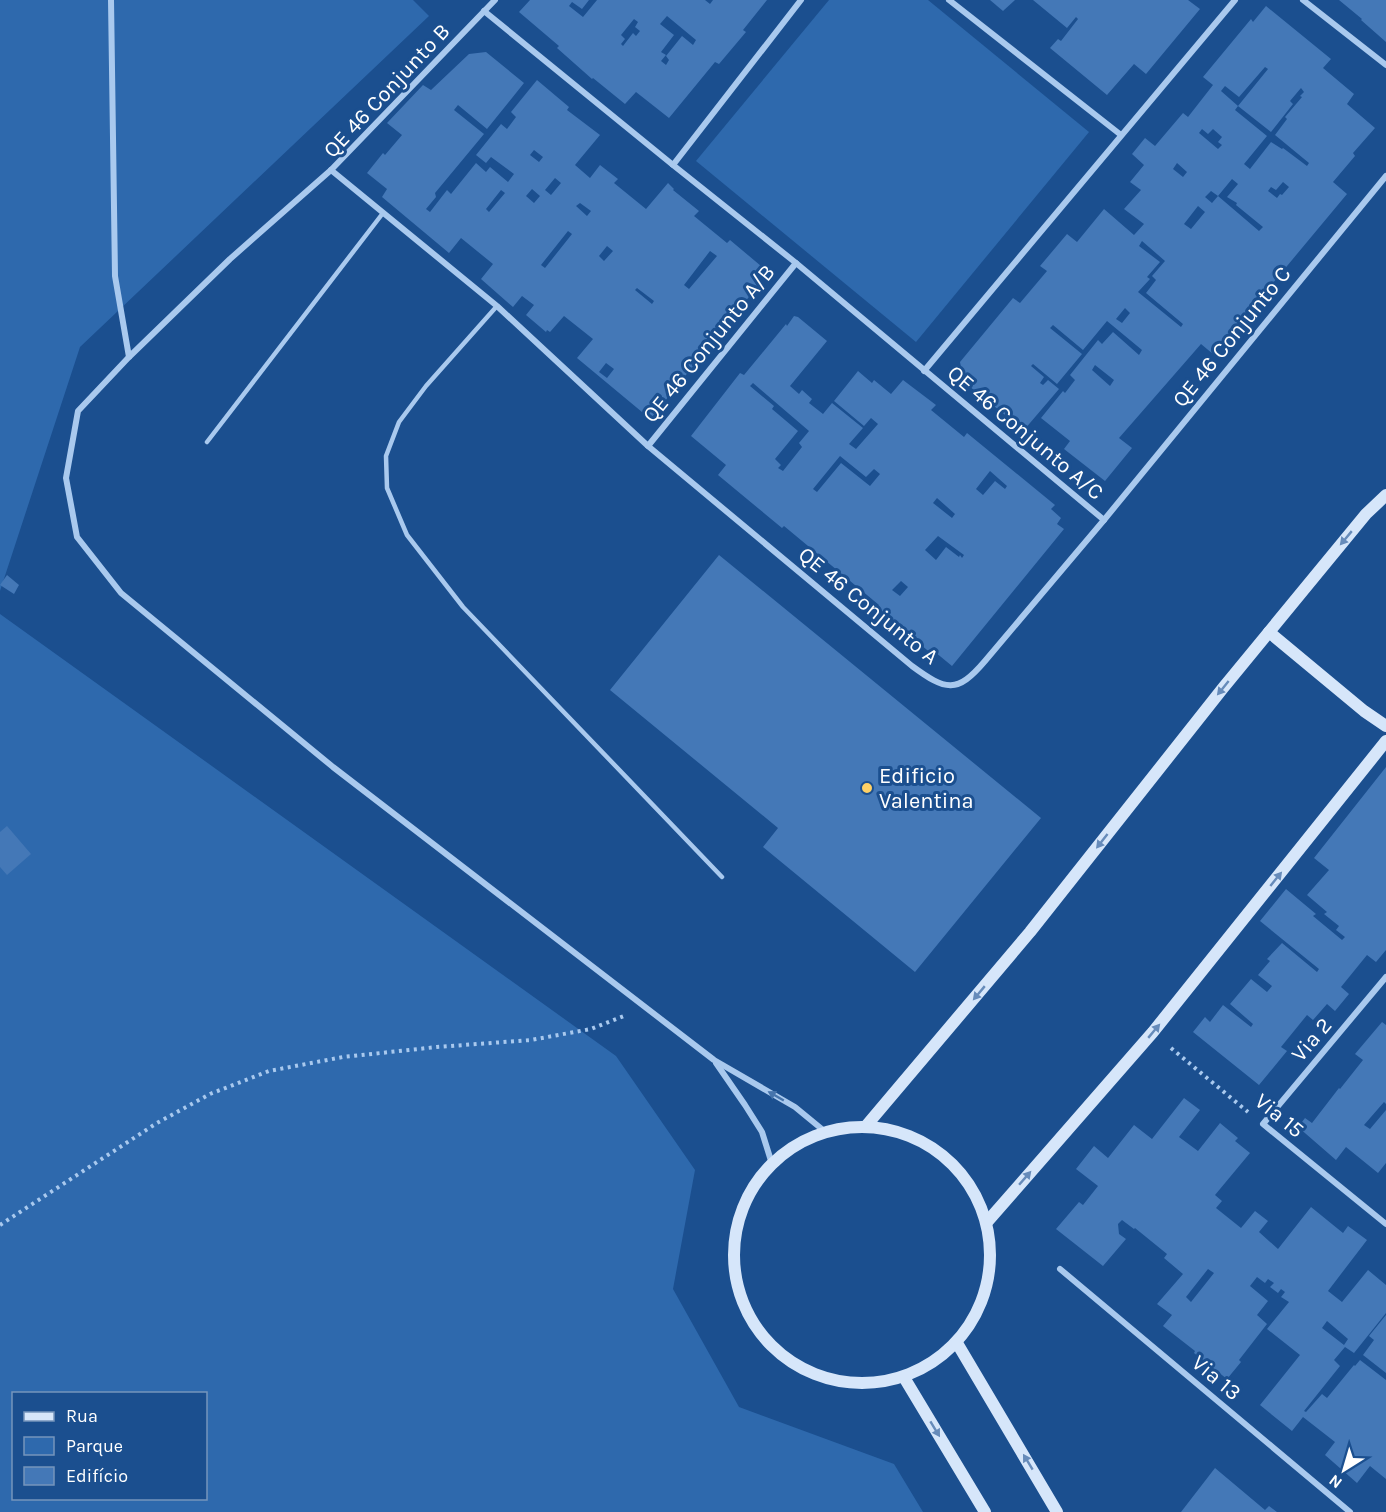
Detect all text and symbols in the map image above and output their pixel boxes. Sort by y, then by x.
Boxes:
street label: QE 46 Conjunto B [318,18,455,163]
street label: QE 46 Conjunto A/B [637,259,780,428]
street label: QE 46 Conjunto C [1167,261,1296,412]
street label: QE 46 Conjunto A/C [942,360,1109,506]
one-way arrow [1340,530,1353,546]
street label: QE 46 Conjunto A [793,541,944,670]
one-way arrow [1217,681,1229,696]
place label: Edificio Valentina [879,763,974,814]
marker: Edificio Valentina [860,781,874,795]
one-way arrow [1096,834,1108,849]
one-way arrow [1269,871,1281,886]
one-way arrow [973,985,986,1000]
street label: Via 2 [1286,1013,1337,1067]
one-way arrow [1147,1023,1160,1039]
street label: Via 15 [1249,1088,1309,1143]
one-way arrow [767,1091,784,1101]
one-way arrow [1019,1170,1032,1186]
street label: Via 13 [1186,1350,1246,1406]
legend [12,1392,207,1500]
text: Rua [66,1405,98,1427]
one-way arrow [930,1421,941,1437]
text: Parque [66,1435,123,1457]
north arrow [1314,1440,1374,1500]
one-way arrow [1022,1454,1033,1470]
text: Edifício [66,1465,128,1487]
text: N [1325,1471,1346,1493]

